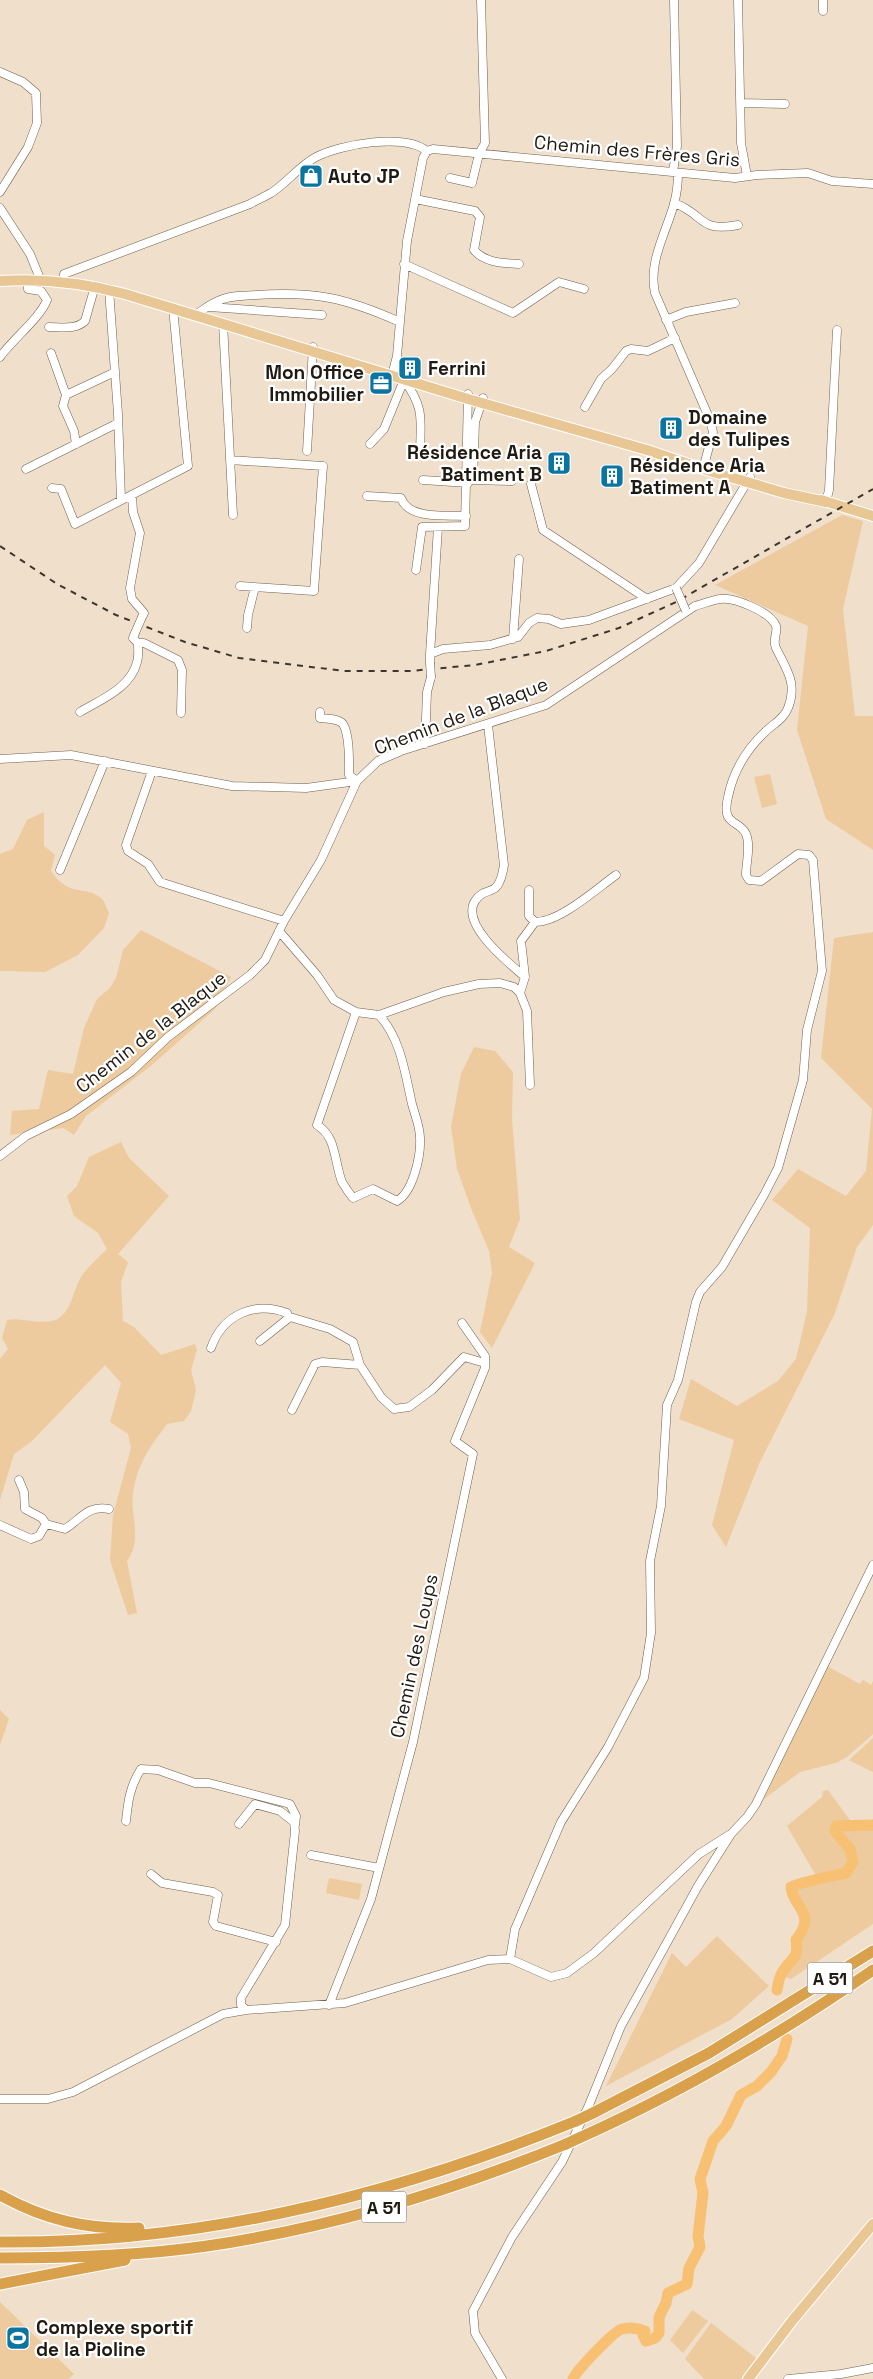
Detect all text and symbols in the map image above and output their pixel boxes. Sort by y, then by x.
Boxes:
street label: Chemin des Frères Gris [533,130,741,172]
shop icon: Auto JP [298,163,324,189]
place label: Auto JP [328,164,400,189]
building icon: Ferrini [397,355,423,381]
place label: Ferrini [428,356,486,381]
place label: Mon Office Immobilier [265,360,364,407]
office icon: Mon Office Immobilier [368,370,394,396]
place label: Domaine des Tulipes [688,405,790,452]
building icon: Domaine des Tulipes [658,415,684,441]
place label: Résidence Aria Batiment B [407,440,542,487]
building icon: Résidence Aria Batiment B [546,450,572,476]
place label: Résidence Aria Batiment A [630,453,765,500]
building icon: Résidence Aria Batiment A [599,463,625,489]
street label: Chemin de la Blaque [370,671,552,761]
street label: Chemin de la Blaque [71,965,231,1099]
street label: Chemin des Loups [384,1572,444,1740]
road number: A 51 [808,1962,852,1994]
road number: A 51 [362,2192,406,2222]
place label: Complexe sportif de la Pioline [36,2315,193,2362]
sports icon: Complexe sportif de la Pioline [5,2325,31,2351]

